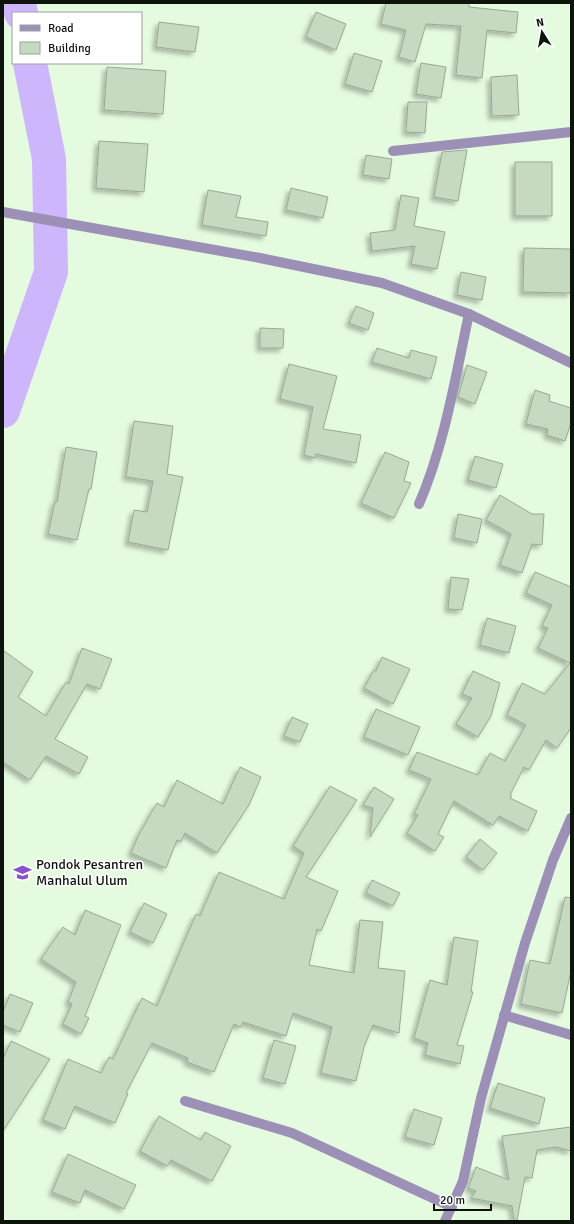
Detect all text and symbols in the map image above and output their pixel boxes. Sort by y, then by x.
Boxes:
legend [12,12,142,64]
north arrow [522,12,562,52]
text: N [535,16,545,30]
text: Road [48,21,74,36]
text: Building [48,41,91,56]
place label: Pondok Pesantren Manhalul Ulum [36,856,143,889]
school or university icon: Pondok Pesantren Manhalul Ulum [13,862,33,882]
scale bar [434,1186,491,1212]
text: 20 m [440,1193,465,1208]

